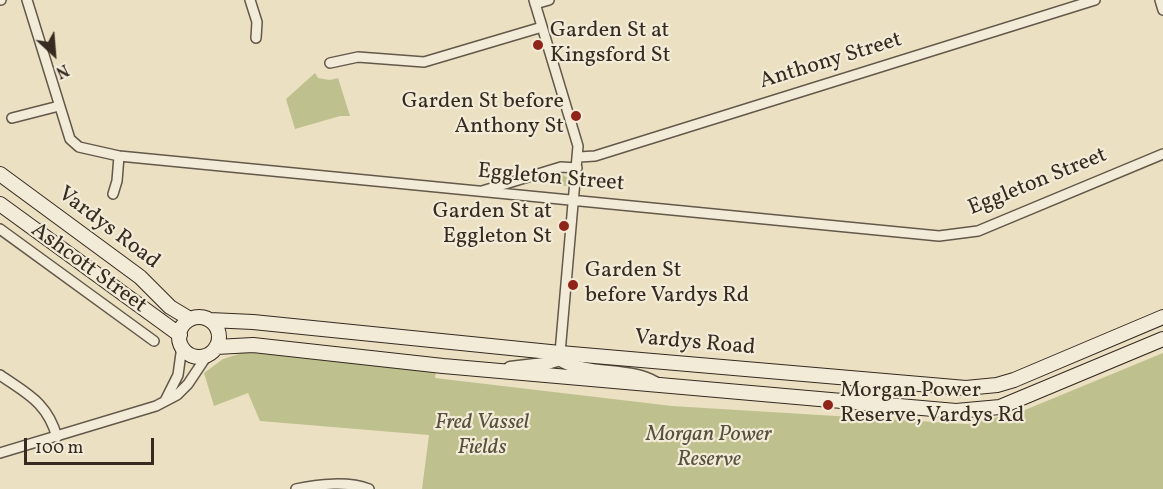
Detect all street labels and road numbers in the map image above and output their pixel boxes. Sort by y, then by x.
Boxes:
street label: Anthony Street [757,28,905,96]
street label: Eggleton Street [965,143,1111,223]
street label: Eggleton Street [477,159,625,199]
street label: Vardys Road [52,182,164,276]
street label: Ashcott Street [25,218,151,320]
street label: Vardys Road [634,326,756,362]

